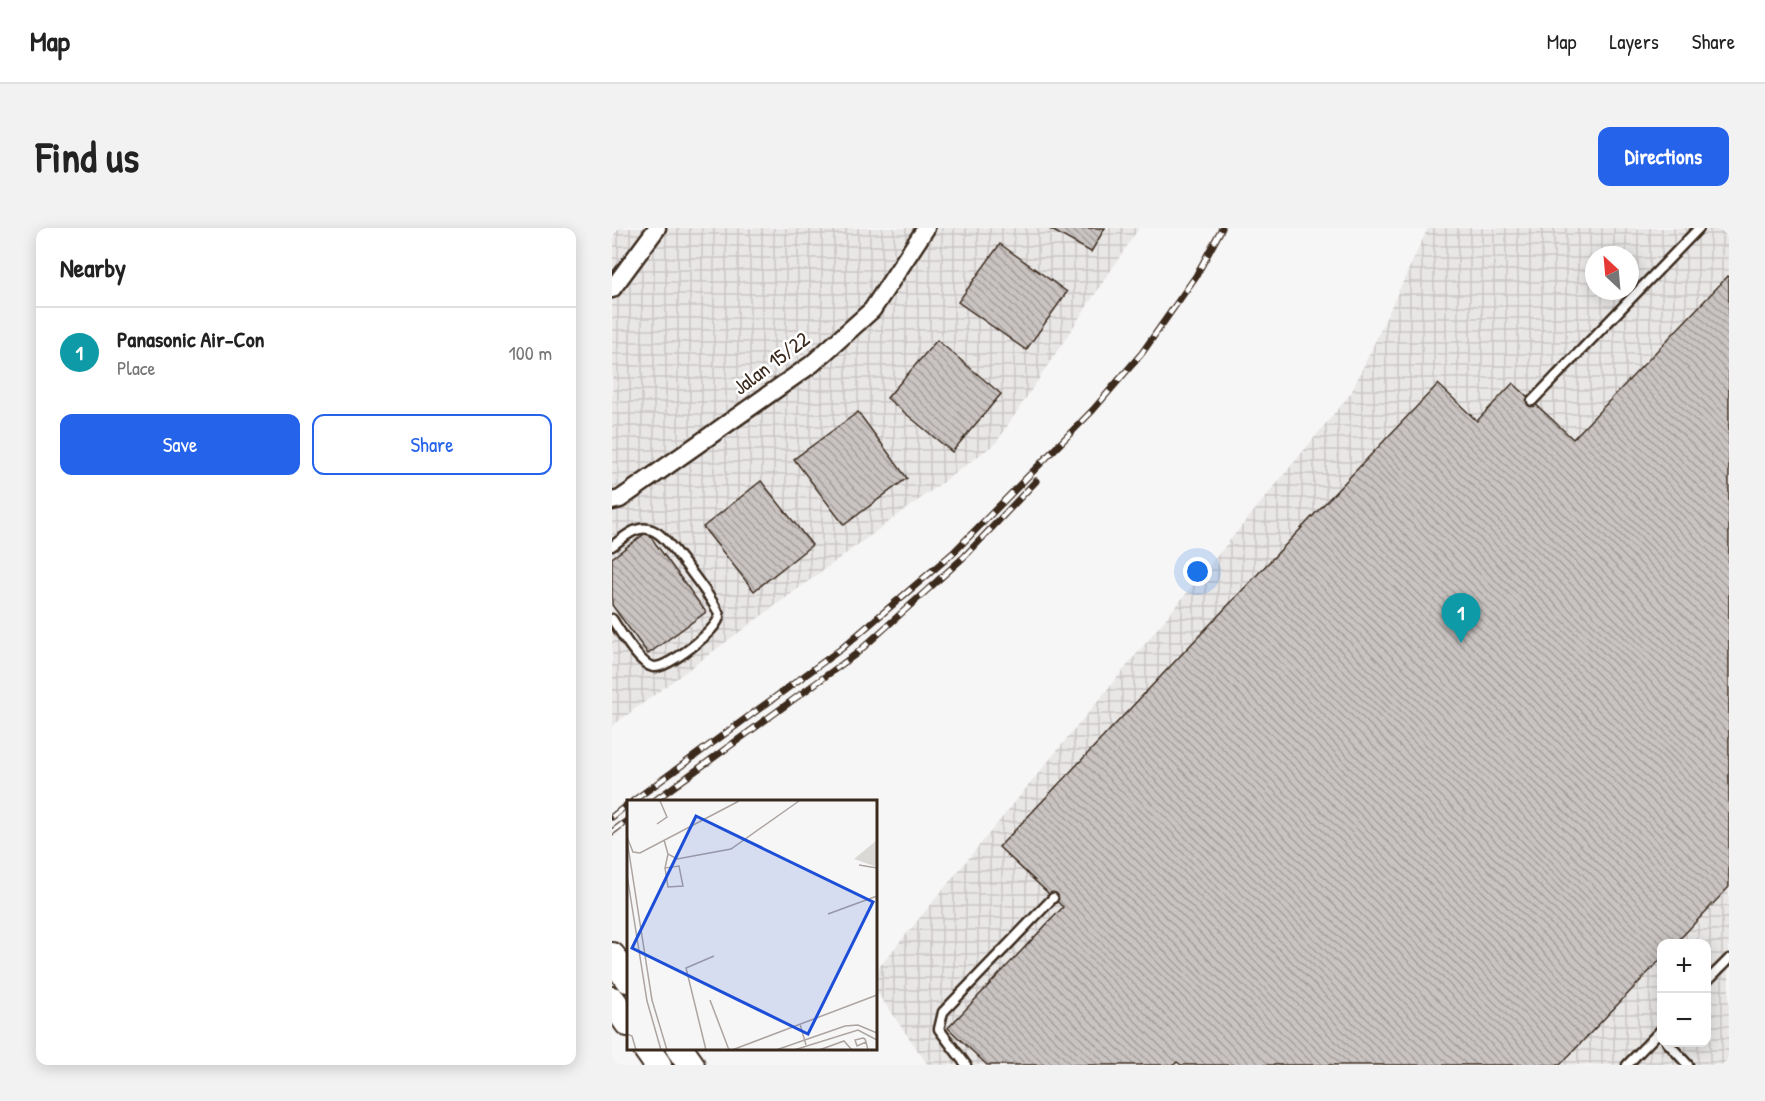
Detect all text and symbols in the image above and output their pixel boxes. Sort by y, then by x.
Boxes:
text: Map [30,22,70,60]
text: Map [1547,27,1576,56]
text: Layers [1609,27,1659,56]
text: Share [1692,27,1735,56]
button: Directions [1598,127,1729,186]
text: Find us [36,128,139,185]
north arrow [1585,246,1639,300]
text: Nearby [60,250,126,285]
text: Panasonic Air-Con [117,324,264,354]
street label: Jalan 15/22 [727,324,815,401]
text: 1 [76,339,83,366]
text: 100 m [509,339,552,366]
text: Place [117,354,156,381]
button: Save [60,414,300,475]
button: Share [312,414,552,475]
your location [1183,557,1212,586]
pin: 1 [1442,594,1480,643]
inset map [627,800,878,1050]
map controls [1657,939,1711,1047]
button: + [1657,939,1711,993]
button: − [1657,993,1711,1047]

